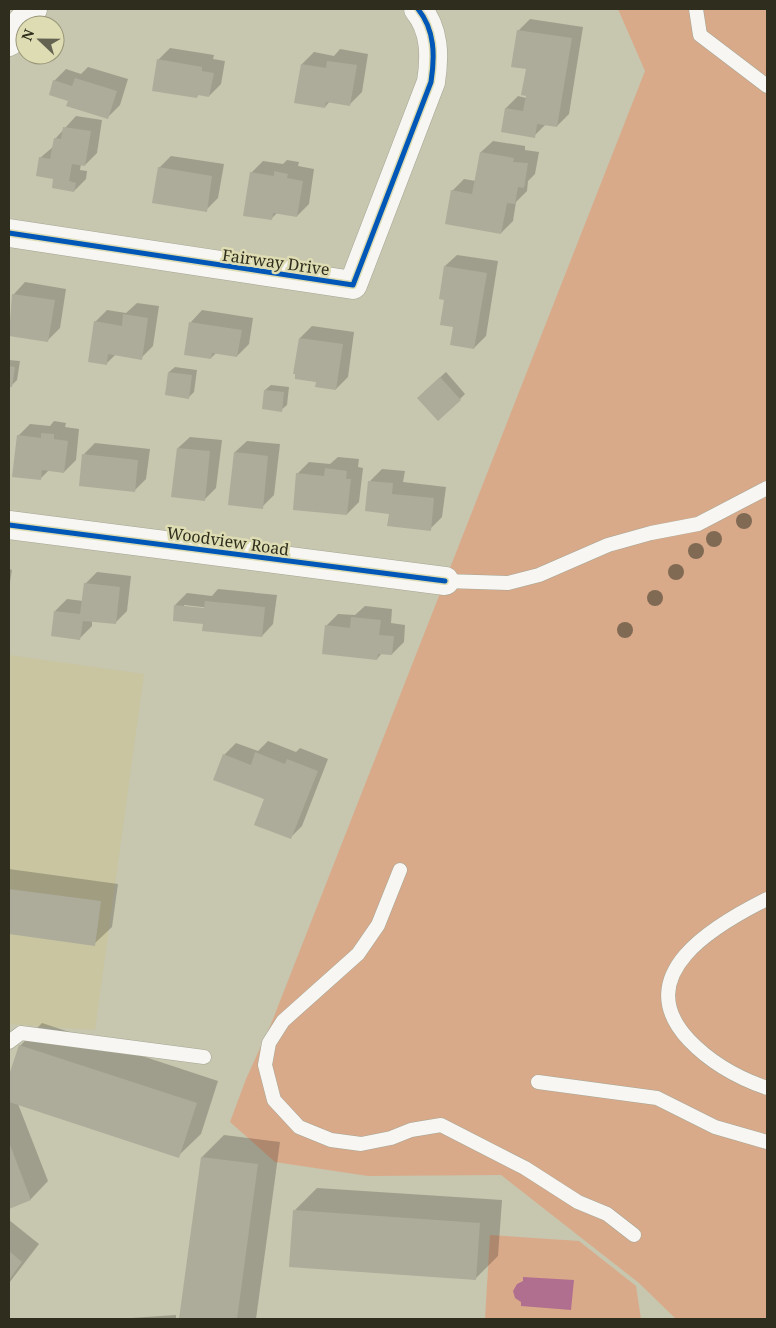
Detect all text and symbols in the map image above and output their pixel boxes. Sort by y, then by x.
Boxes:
north arrow [15,15,65,65]
text: N [17,26,38,44]
street label: Fairway Drive [221,244,331,280]
street label: Woodview Road [165,522,291,561]

